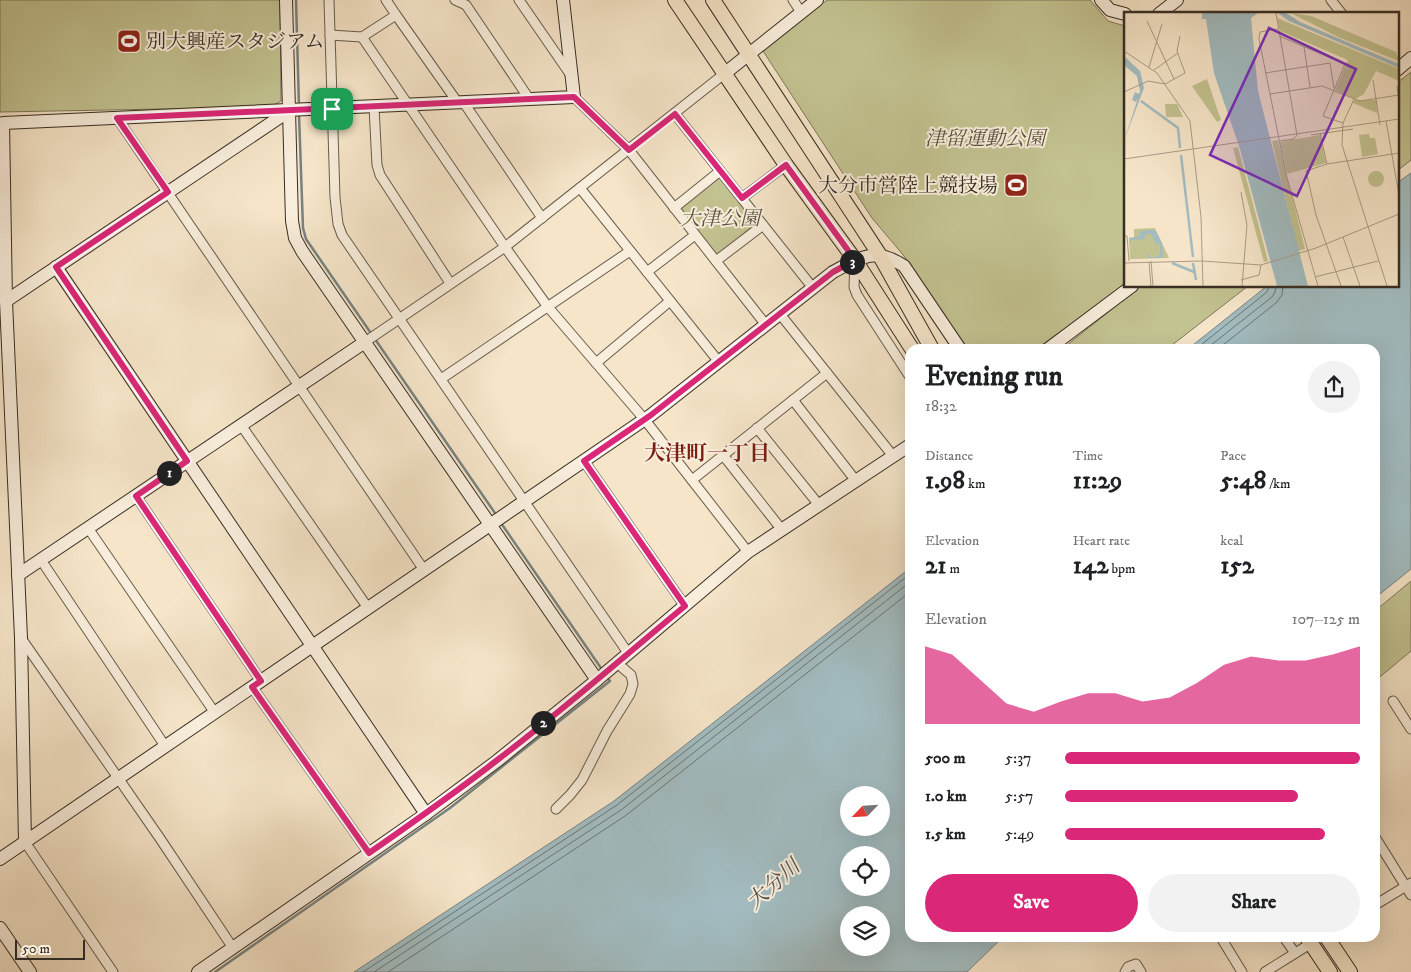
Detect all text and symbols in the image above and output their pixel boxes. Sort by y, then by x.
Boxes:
inset map [1124,12,1398,288]
sports icon: 別大興産スタジアム [116,28,142,54]
place label: 別大興産スタジアム [146,30,325,55]
pin [311,88,353,130]
icon: arrive [318,95,346,123]
park label: 津留運動公園 [925,127,1048,152]
sports icon: 大分市営陸上競技場 [1003,172,1029,198]
place label: 大分市営陸上競技場 [818,174,998,199]
park label: 大津公園 [680,207,763,232]
pin: 3 [840,250,864,274]
text: 3 [850,253,855,271]
text: Evening run [925,359,1063,394]
button: share [1308,361,1360,413]
text: 18:32 [925,396,957,416]
district label: 大津町一丁目 [644,441,770,467]
text: Distance [925,447,973,465]
text: Time [1073,447,1103,465]
text: Pace [1220,447,1246,465]
pin: 1 [156,460,182,486]
text: 1 [167,464,172,482]
text: 1.98 [925,465,965,496]
text: 11:29 [1073,465,1122,496]
text: 5:48 [1220,465,1266,496]
text: km [965,475,986,493]
text: /km [1266,475,1290,493]
text: Elevation [925,532,979,550]
text: Heart rate [1073,532,1130,550]
text: kcal [1220,532,1243,550]
text: 21 [925,550,946,581]
text: 142 [1073,550,1109,581]
text: 152 [1220,550,1254,581]
text: m [946,560,960,578]
text: bpm [1109,560,1136,578]
text: Elevation [925,609,987,629]
text: 107–125 m [1292,609,1360,629]
pin: 2 [530,710,556,736]
text: 2 [540,714,547,732]
text: 500 m [925,748,966,768]
text: 5:37 [1005,748,1032,768]
north arrow [840,786,890,836]
map controls [840,786,890,956]
text: 1.0 km [925,786,967,806]
text: 5:57 [1005,786,1034,806]
text: 1.5 km [925,824,966,844]
text: 5:49 [1005,824,1034,844]
button: locate [840,846,890,896]
water label: 大分川 [742,853,807,915]
button: Save [925,874,1138,932]
button: Share [1148,874,1360,932]
button: layers [840,906,890,956]
scale bar [15,937,85,960]
text: 50 m [22,940,50,958]

